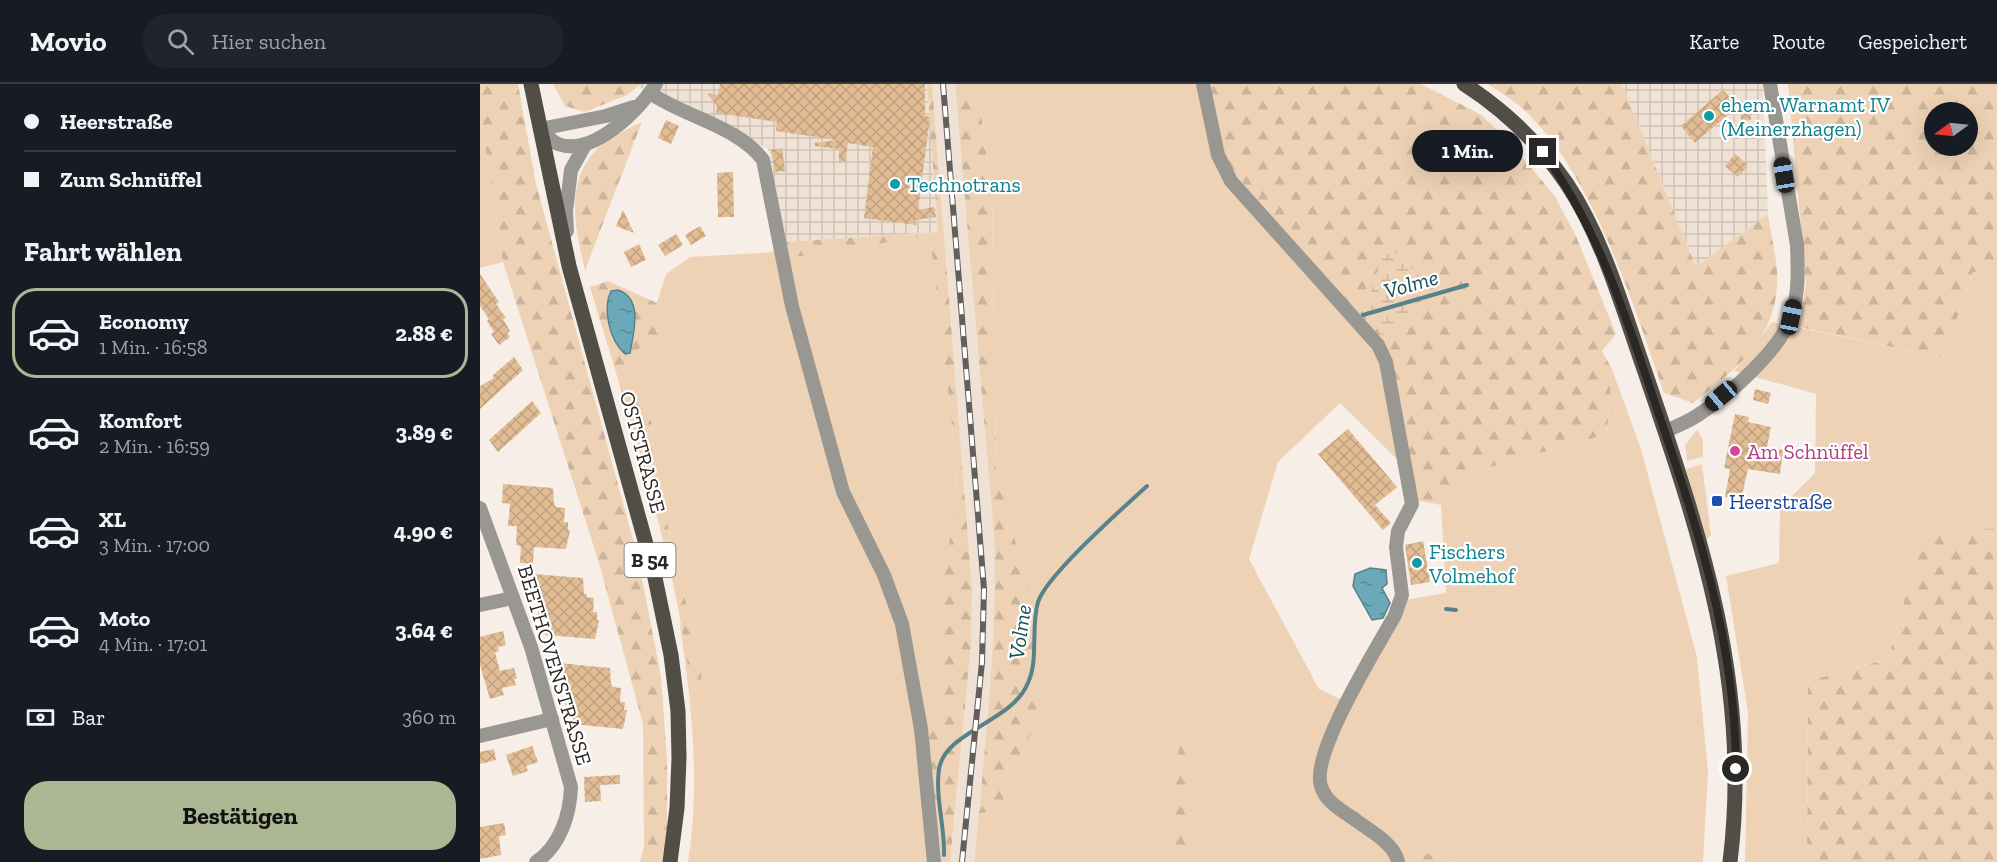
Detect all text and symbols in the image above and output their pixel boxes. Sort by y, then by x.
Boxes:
search box [143,14,563,68]
text: Movio [30,25,107,58]
icon: search [164,25,197,58]
text: Hier suchen [212,28,326,55]
text: Karte [1689,29,1739,54]
text: Route [1772,29,1825,54]
text: Gespeichert [1858,29,1967,54]
place label: ehem. Warnamt IV (Meinerzhagen) [1721,92,1890,141]
north arrow [1924,102,1978,156]
map controls [1924,102,1978,156]
text: Heerstraße [60,108,173,135]
marker: ehem. Warnamt IV (Meinerzhagen) [1702,109,1716,123]
callout: 1 Min. [1411,131,1522,173]
route end [1529,138,1556,165]
text: 1 Min. [1441,139,1494,163]
car [1772,156,1796,194]
text: Zum Schnüffel [60,166,202,193]
place label: Technotrans [907,172,1021,197]
marker: Technotrans [888,177,902,191]
text: Fahrt wählen [24,236,182,268]
water label: Volme [1381,263,1441,305]
car [1779,298,1803,336]
icon: car [27,306,81,360]
text: Economy [99,308,189,335]
text: 2.88 € [395,320,453,347]
text: 1 Min. · 16:58 [99,335,207,359]
car [1701,378,1741,414]
street label: OSTSTRASSE [615,388,671,516]
icon: car [27,405,81,459]
text: Komfort [99,407,182,434]
text: 3.89 € [395,419,453,446]
text: 2 Min. · 16:59 [99,434,210,458]
place label: Am Schnüffel [1747,439,1869,464]
marker: Am Schnüffel [1728,444,1742,458]
place label: Heerstraße [1729,489,1833,514]
marker: Heerstraße [1710,494,1724,508]
icon: car [27,504,81,558]
text: XL [99,506,126,533]
text: 4.90 € [394,518,453,545]
text: 3 Min. · 17:00 [99,533,210,557]
place label: Fischers Volmehof [1428,539,1516,588]
road number: B 54 [624,543,675,577]
marker: Fischers Volmehof [1410,556,1424,570]
street label: BEETHOVENSTRASSE [513,562,597,768]
icon: car [27,603,81,657]
water label: Volme [1003,603,1037,661]
text: Moto [99,605,150,632]
text: 3.64 € [395,617,453,644]
text: 4 Min. · 17:01 [99,632,207,656]
icon: cash [24,701,57,734]
text: Bar [72,704,105,731]
text: 360 m [402,705,456,729]
route start [1722,755,1749,782]
button: Bestätigen [24,781,456,850]

